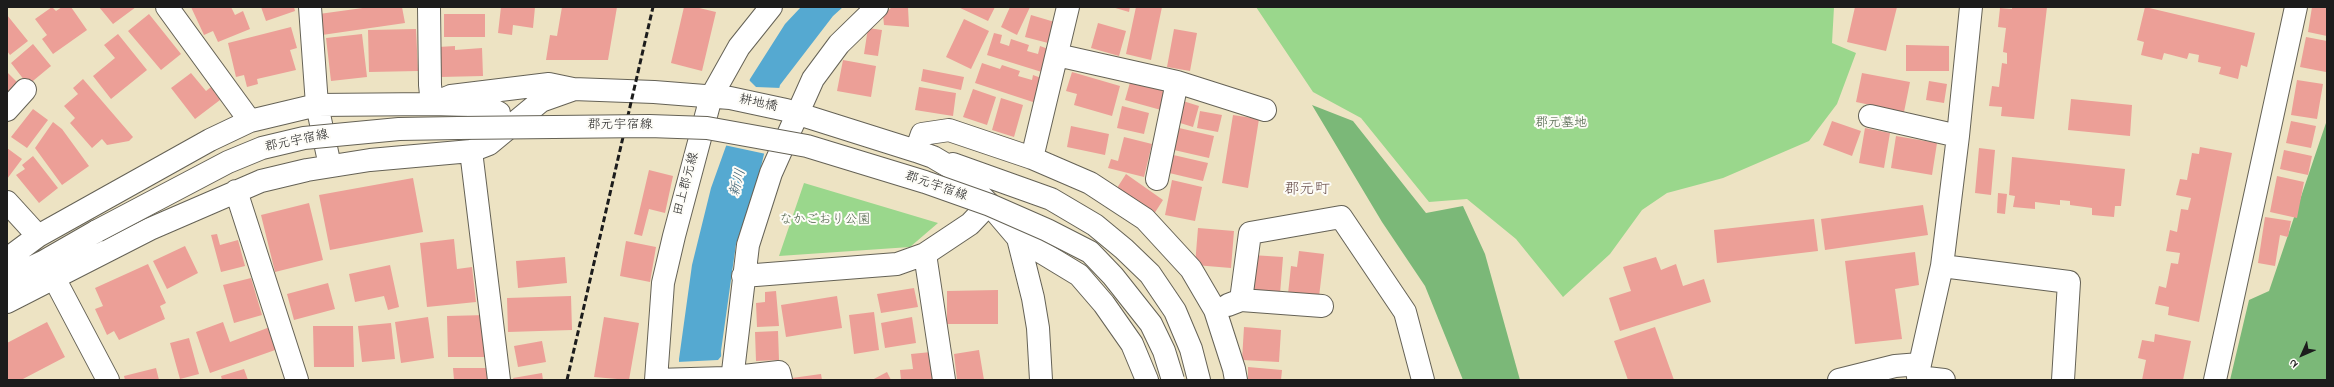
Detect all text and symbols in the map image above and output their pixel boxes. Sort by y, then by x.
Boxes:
street label: 耕地橋 [737,92,779,116]
park label: 郡元墓地 [1535,116,1587,132]
street label: 郡元宇宿線 [588,118,652,134]
street label: 郡元宇宿線 [264,128,330,156]
street label: 田上郡元線 [671,151,703,217]
water label: 新川 [727,167,751,199]
street label: 郡元宇宿線 [903,169,969,205]
district label: 郡元町 [1285,182,1329,200]
park label: なかごおり公園 [780,213,870,229]
north arrow [2282,335,2322,375]
text: N [2285,355,2302,372]

